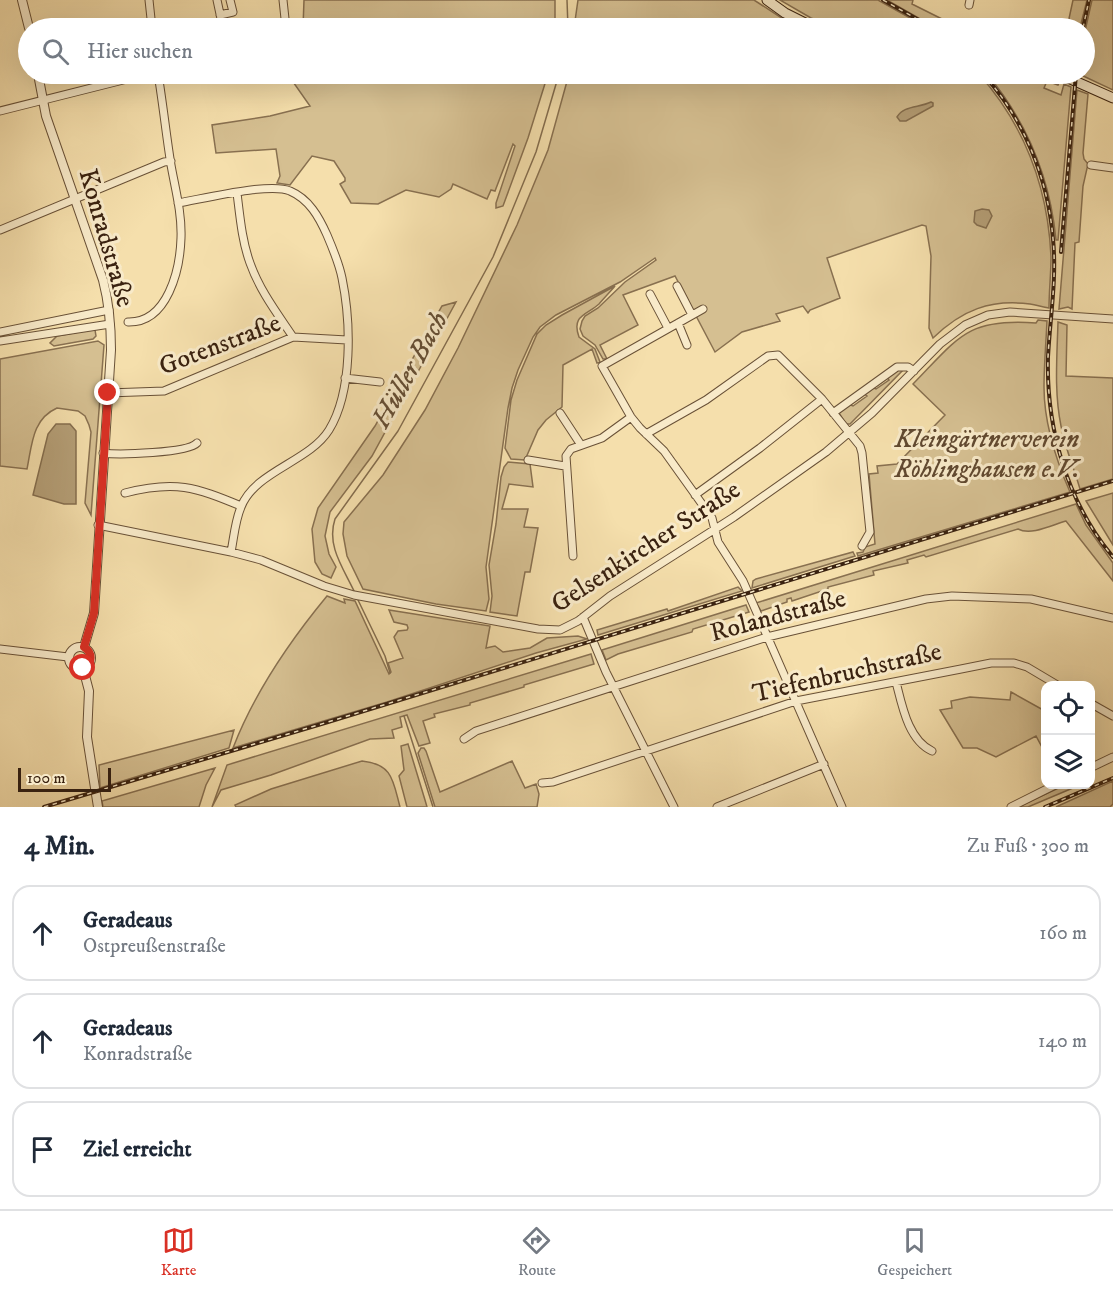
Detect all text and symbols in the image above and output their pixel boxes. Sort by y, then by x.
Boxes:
search box [18,18,1095,84]
icon: search [39,35,72,68]
text: Hier suchen [87,38,193,65]
street label: Konradstraße [71,165,141,311]
water label: Hüller Bach [364,306,456,435]
street label: Gotenstraße [154,307,286,383]
route end [94,379,120,405]
park label: Kleingärtnerverein Röhlinghausen e.V. [893,423,1082,486]
street label: Gelsenkircher Straße [545,474,747,620]
street label: Rolandstraße [706,582,850,650]
street label: Tiefenbruchstraße [749,635,945,711]
route start [69,654,95,680]
map controls [1041,681,1095,789]
button: locate [1041,681,1095,735]
button: layers [1041,735,1095,789]
scale bar [18,765,111,792]
text: 100 m [27,768,66,788]
text: 4 Min. [24,830,95,863]
text: Zu Fuß · 300 m [967,834,1089,859]
text: Geradeaus [83,907,172,934]
icon: ahead [26,917,59,950]
text: 160 m [1039,921,1087,946]
text: Ostpreußenstraße [83,934,226,959]
text: Geradeaus [83,1015,172,1042]
icon: ahead [26,1025,59,1058]
text: 140 m [1038,1029,1087,1054]
text: Konradstraße [83,1042,192,1067]
icon: arrive [26,1133,59,1166]
text: Ziel erreicht [83,1136,191,1163]
tab: Karte [161,1224,197,1280]
tab: Route [518,1224,556,1280]
tab: Gespeichert [877,1224,952,1280]

